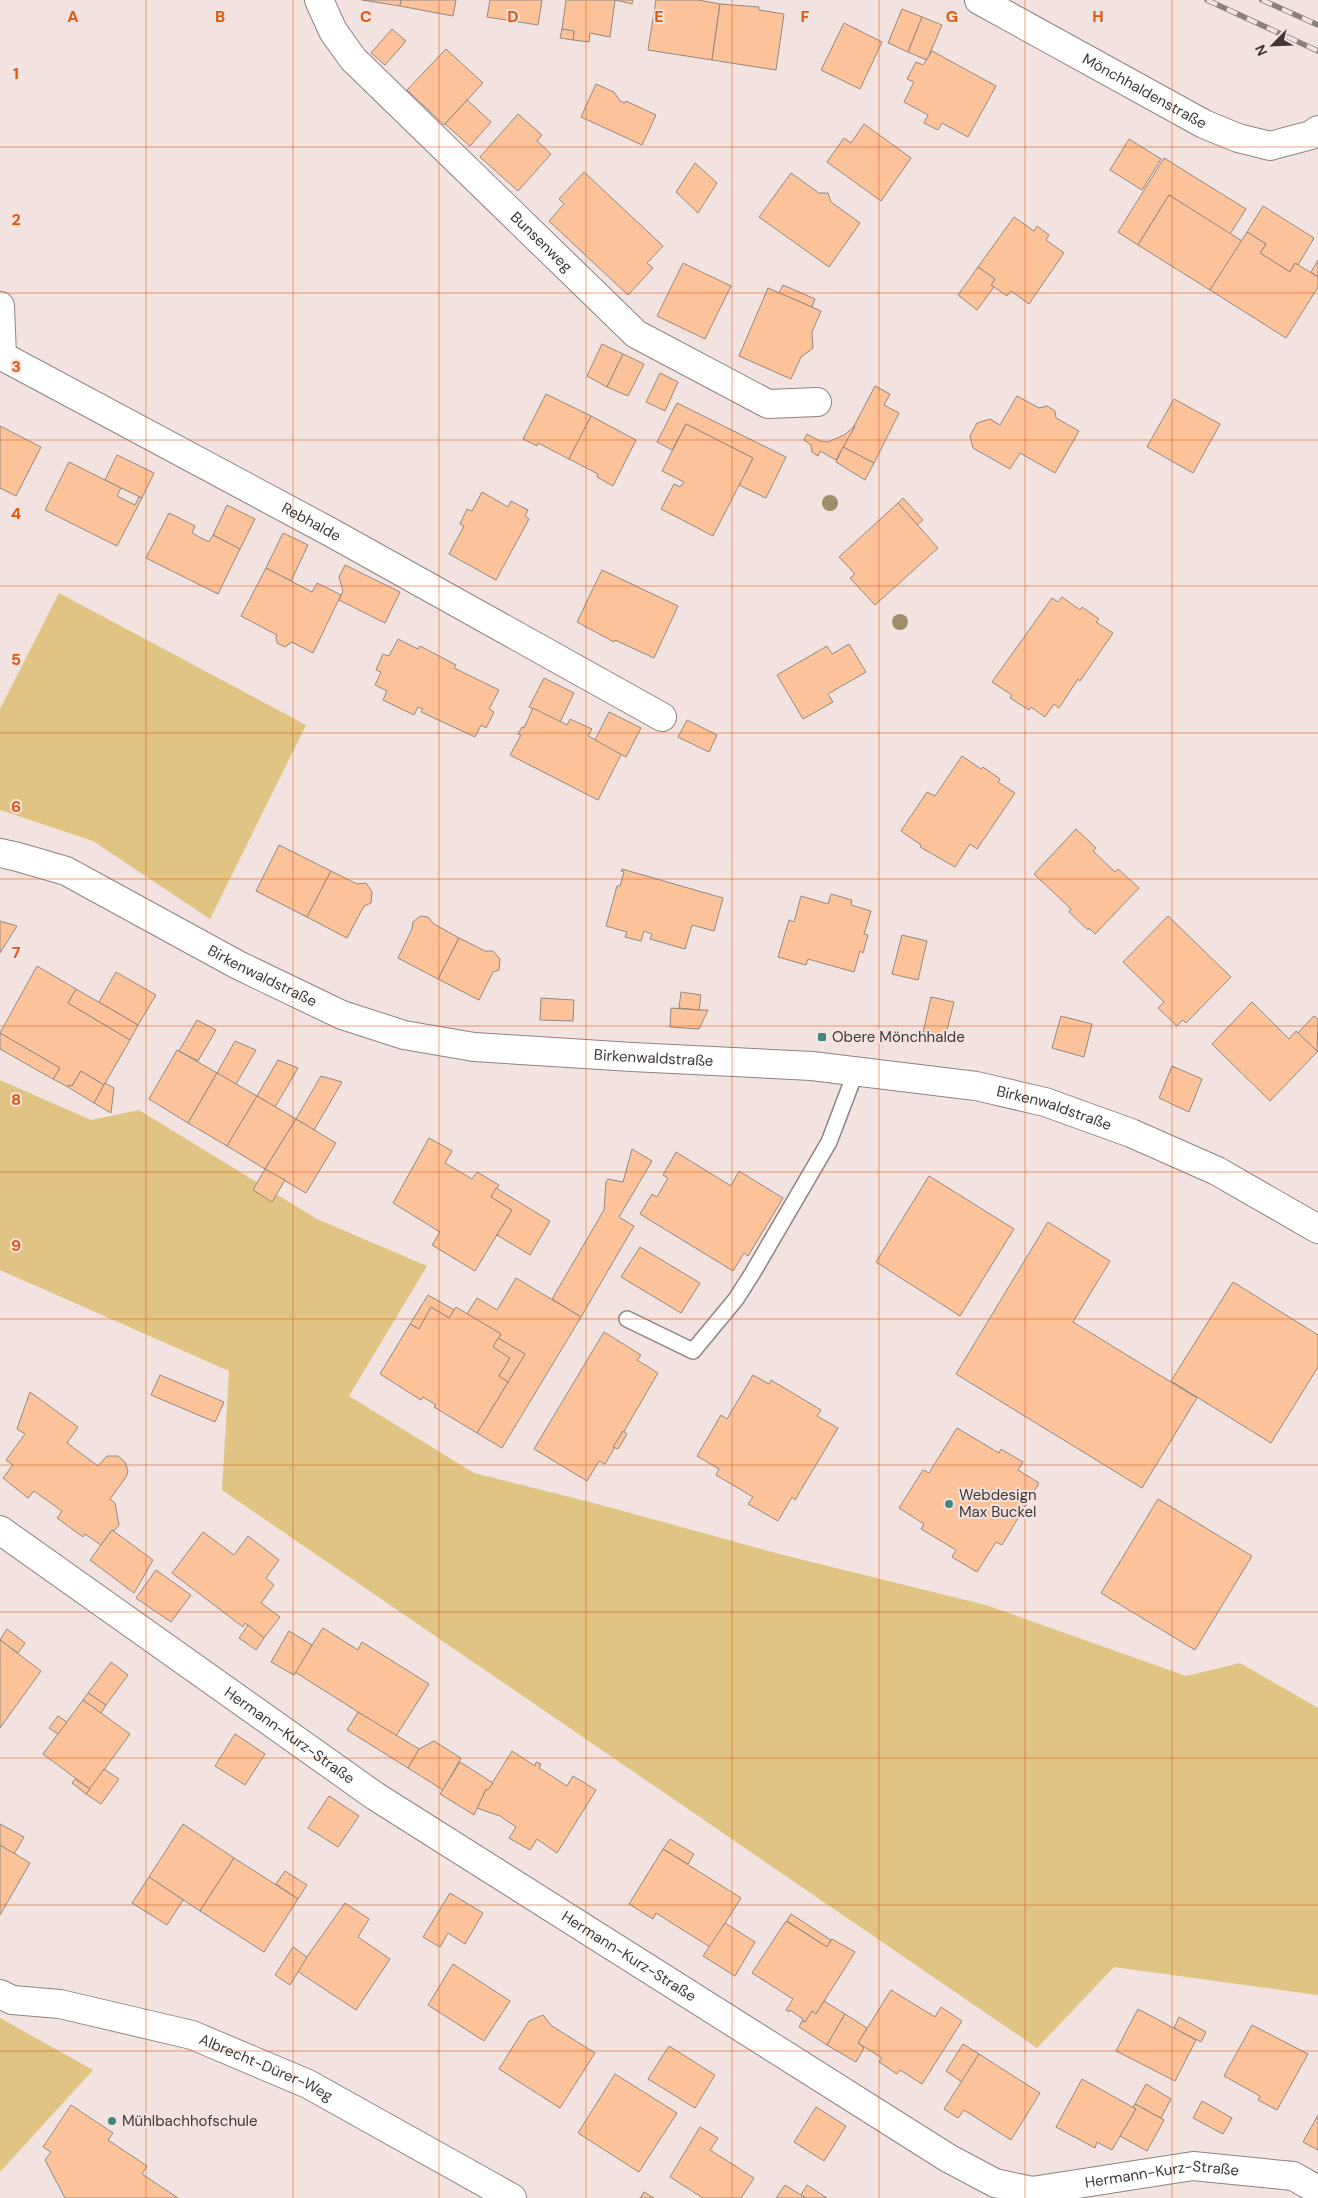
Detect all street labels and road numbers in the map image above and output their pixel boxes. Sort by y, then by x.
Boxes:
street label: Mönchhaldenstraße [1079,49,1210,134]
street label: Bunsenweg [506,207,577,277]
street label: Rebhalde [278,498,345,546]
street label: Birkenwaldstraße [204,940,320,1011]
street label: Birkenwaldstraße [593,1045,714,1071]
street label: Birkenwaldstraße [995,1081,1114,1135]
street label: Hermann-Kurz-Straße [220,1682,359,1789]
street label: Hermann-Kurz-Straße [558,1906,700,2006]
street label: Albrecht-Dürer-Weg [196,2029,336,2106]
street label: Hermann-Kurz-Straße [1083,2156,1240,2193]

